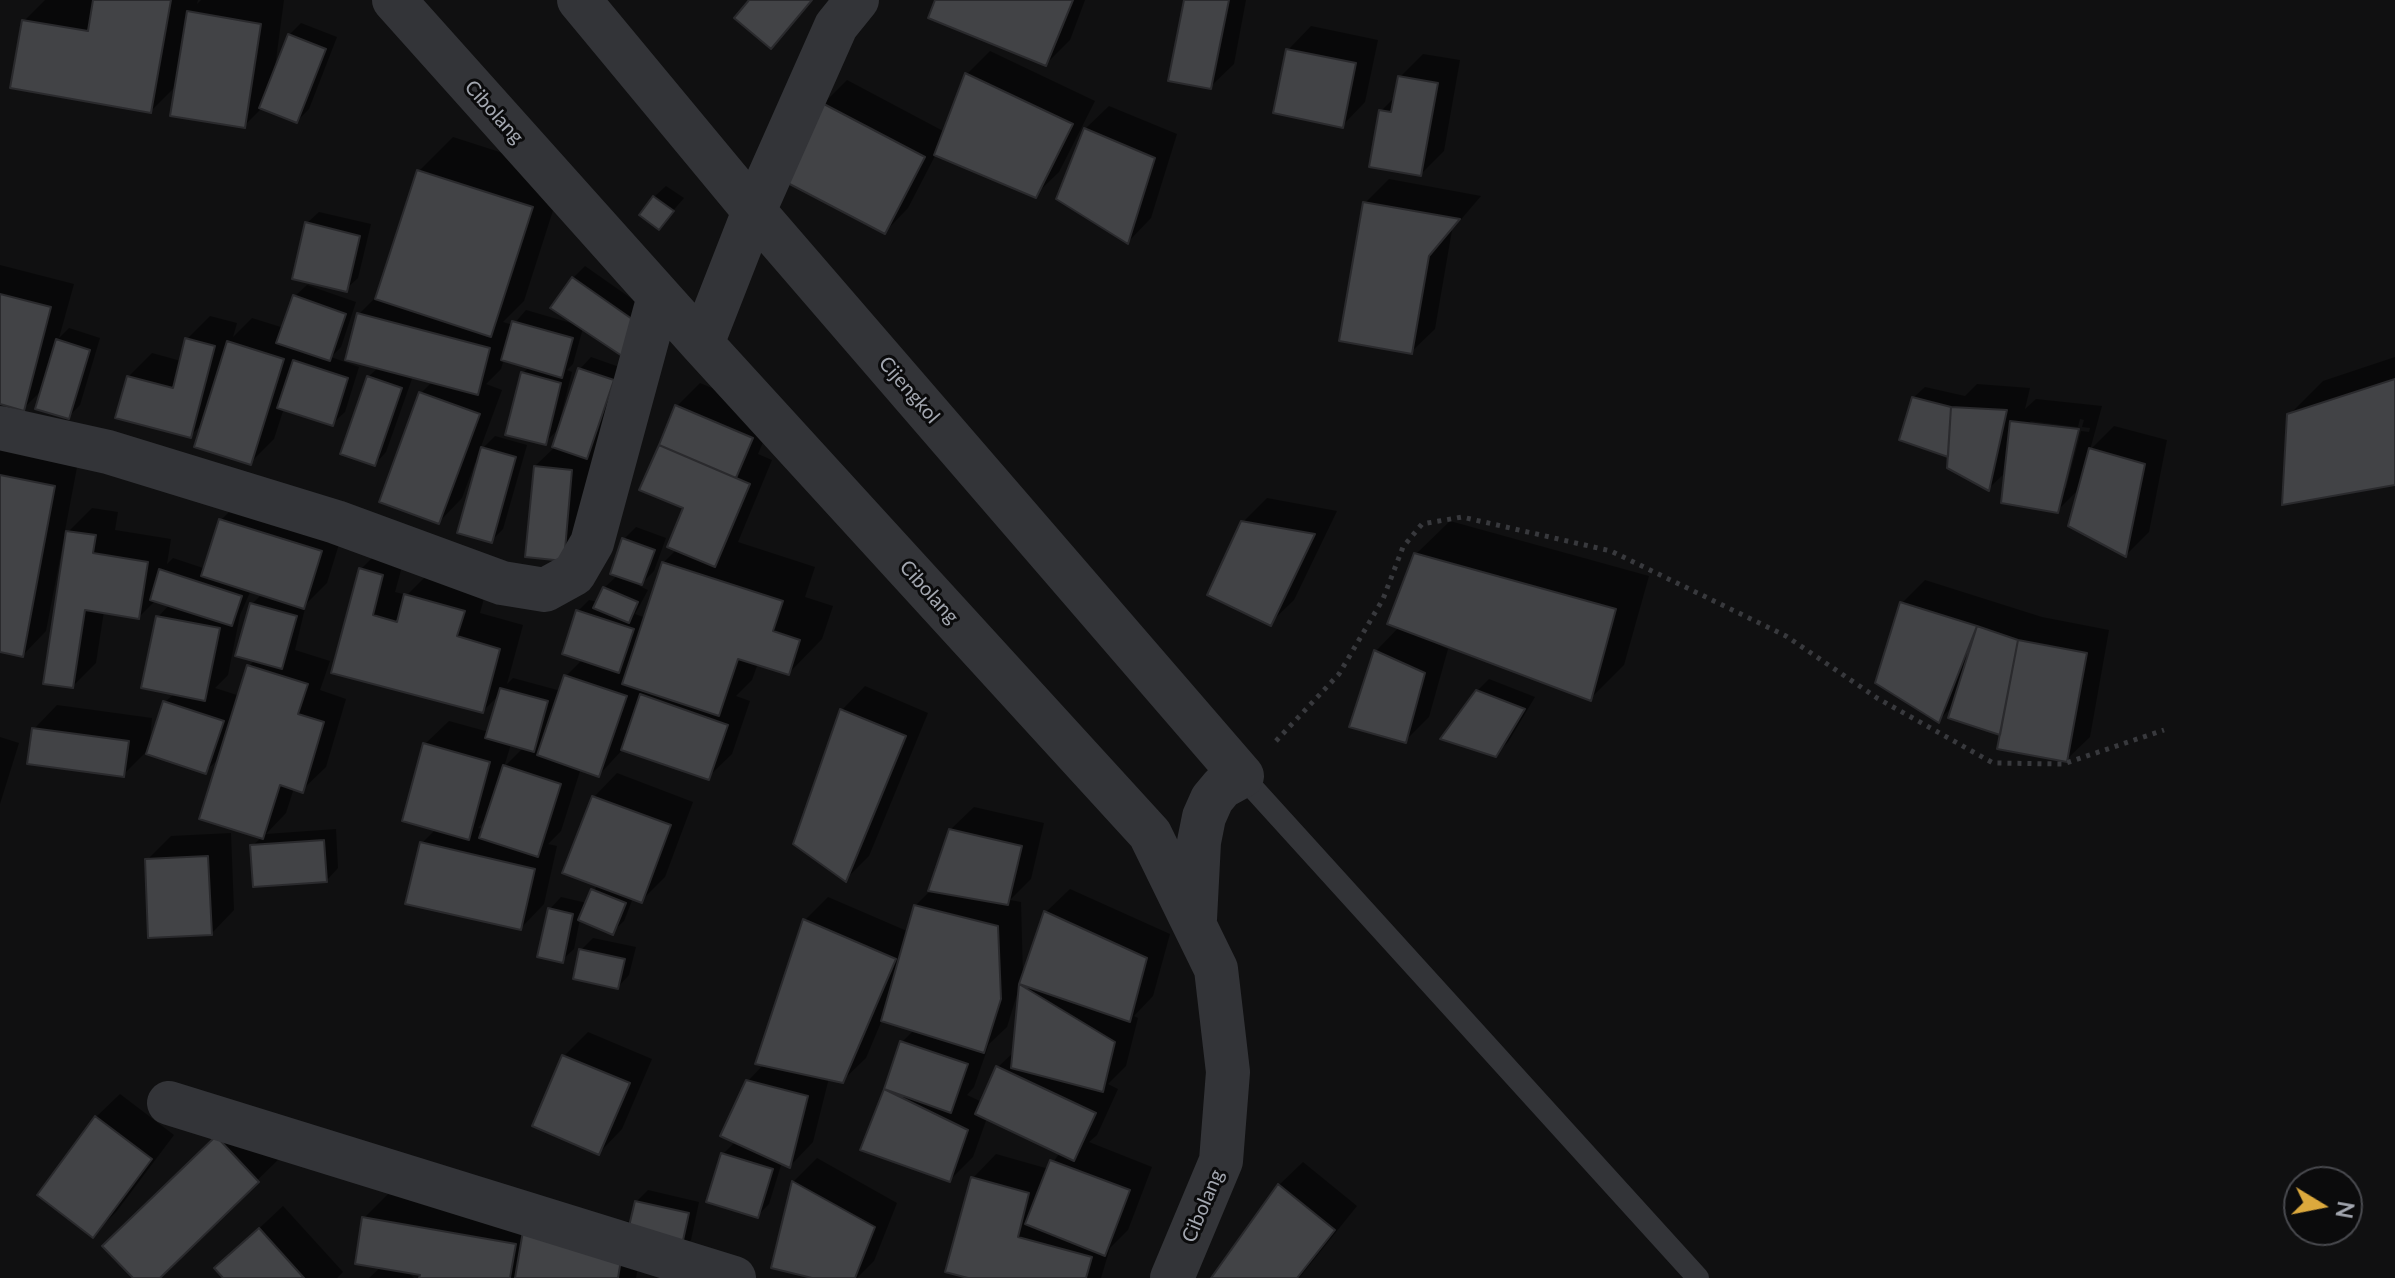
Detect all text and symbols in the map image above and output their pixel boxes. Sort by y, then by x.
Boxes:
street label: Cibolang [459,75,529,149]
street label: Cijengkol [873,352,945,428]
street label: Cibolang [894,555,964,629]
street label: Cibolang [1177,1166,1229,1246]
north arrow [2283,1166,2363,1246]
text: N [2330,1199,2360,1221]

